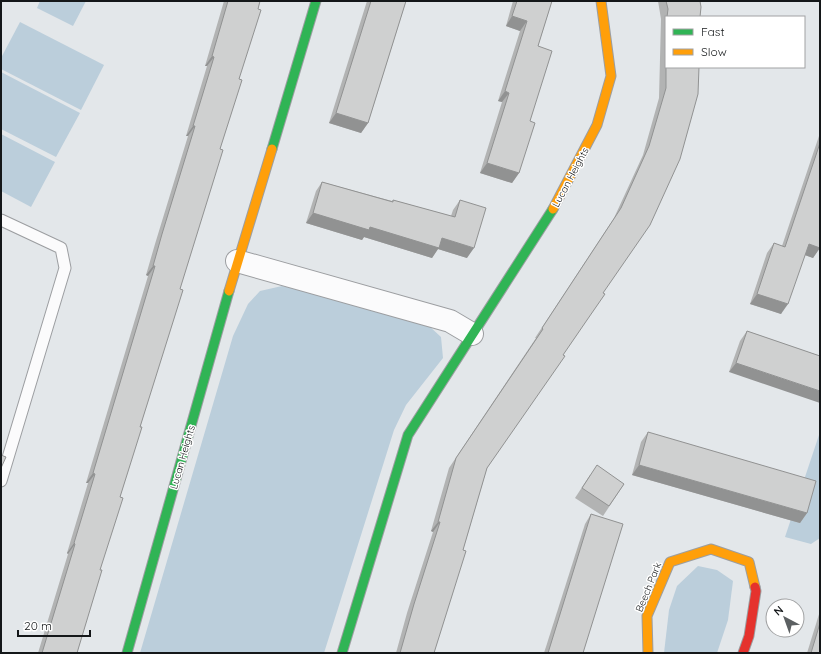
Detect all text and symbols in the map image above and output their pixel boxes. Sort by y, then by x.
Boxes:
legend [665,16,805,68]
text: Fast [701,24,725,39]
text: Slow [701,44,727,59]
street label: Lucan Heights [549,145,592,209]
street label: Lucan Heights [167,423,198,491]
street label: Beech Park [633,560,664,614]
north arrow [765,598,805,638]
text: N [771,603,786,618]
scale bar [18,612,90,638]
text: 20 m [24,618,52,633]

